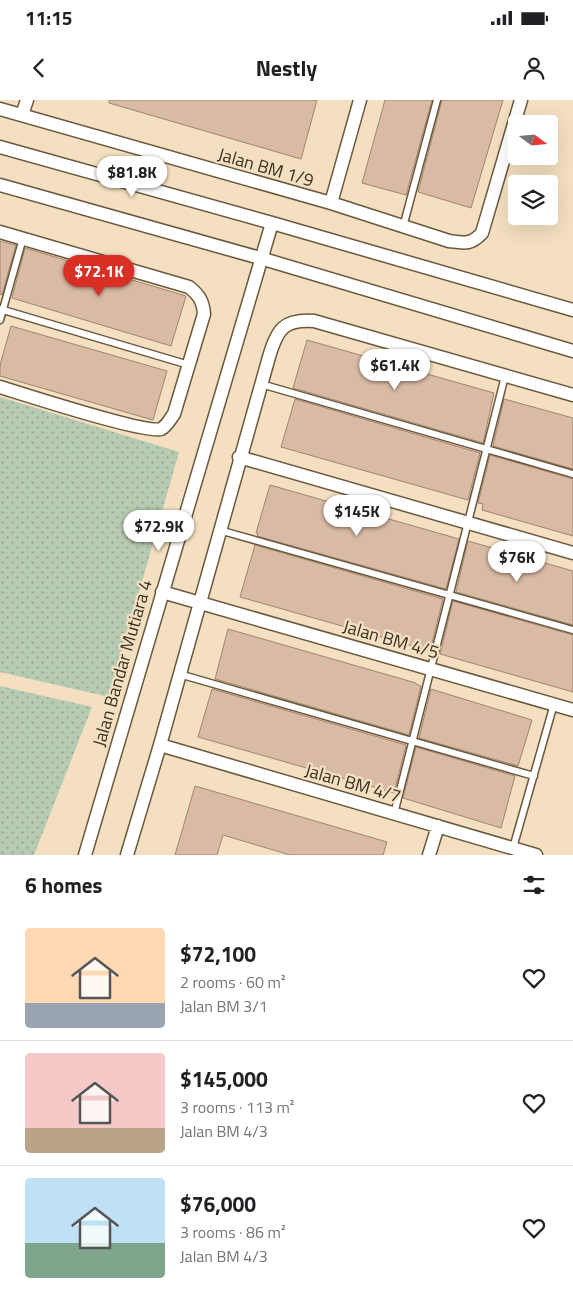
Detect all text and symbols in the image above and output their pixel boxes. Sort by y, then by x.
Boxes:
text: 11:15 [25,3,72,32]
text: Nestly [256,51,317,85]
icon: back [25,54,53,82]
icon: person [520,54,548,82]
north arrow [508,115,558,165]
map controls [508,115,558,225]
street label: Jalan BM 1/9 [215,140,317,194]
pin: $81.8K [91,156,173,198]
text: $81.8K [107,160,157,184]
button: layers [508,175,558,225]
pin: $72.1K [58,254,140,297]
text: $72.1K [74,259,124,283]
pin: $61.4K [354,348,436,391]
text: $61.4K [370,353,420,377]
pin: $145K [322,494,392,537]
text: $145K [334,499,380,523]
pin: $72.9K [118,510,200,552]
text: $72.9K [134,514,184,538]
pin: $76K [487,540,547,583]
text: $76K [499,545,535,569]
street label: Jalan Bandar Mutiara 4 [85,576,159,750]
street label: Jalan BM 4/5 [340,612,442,666]
street label: Jalan BM 4/7 [302,756,404,810]
text: 6 homes [25,869,102,901]
icon: filters [520,871,548,899]
text: $72,100 [180,938,256,970]
icon: home [65,948,125,1008]
icon: heart [520,964,548,992]
text: 2 rooms · 60 m² [180,970,285,994]
text: Jalan BM 3/1 [180,994,268,1018]
text: $145,000 [180,1063,268,1095]
icon: home [65,1073,125,1133]
icon: heart [520,1089,548,1117]
text: 3 rooms · 113 m² [180,1095,294,1119]
text: Jalan BM 4/3 [180,1119,268,1143]
text: $76,000 [180,1188,256,1220]
icon: home [65,1198,125,1258]
icon: heart [520,1214,548,1242]
text: 3 rooms · 86 m² [180,1220,285,1244]
text: Jalan BM 4/3 [180,1244,268,1268]

